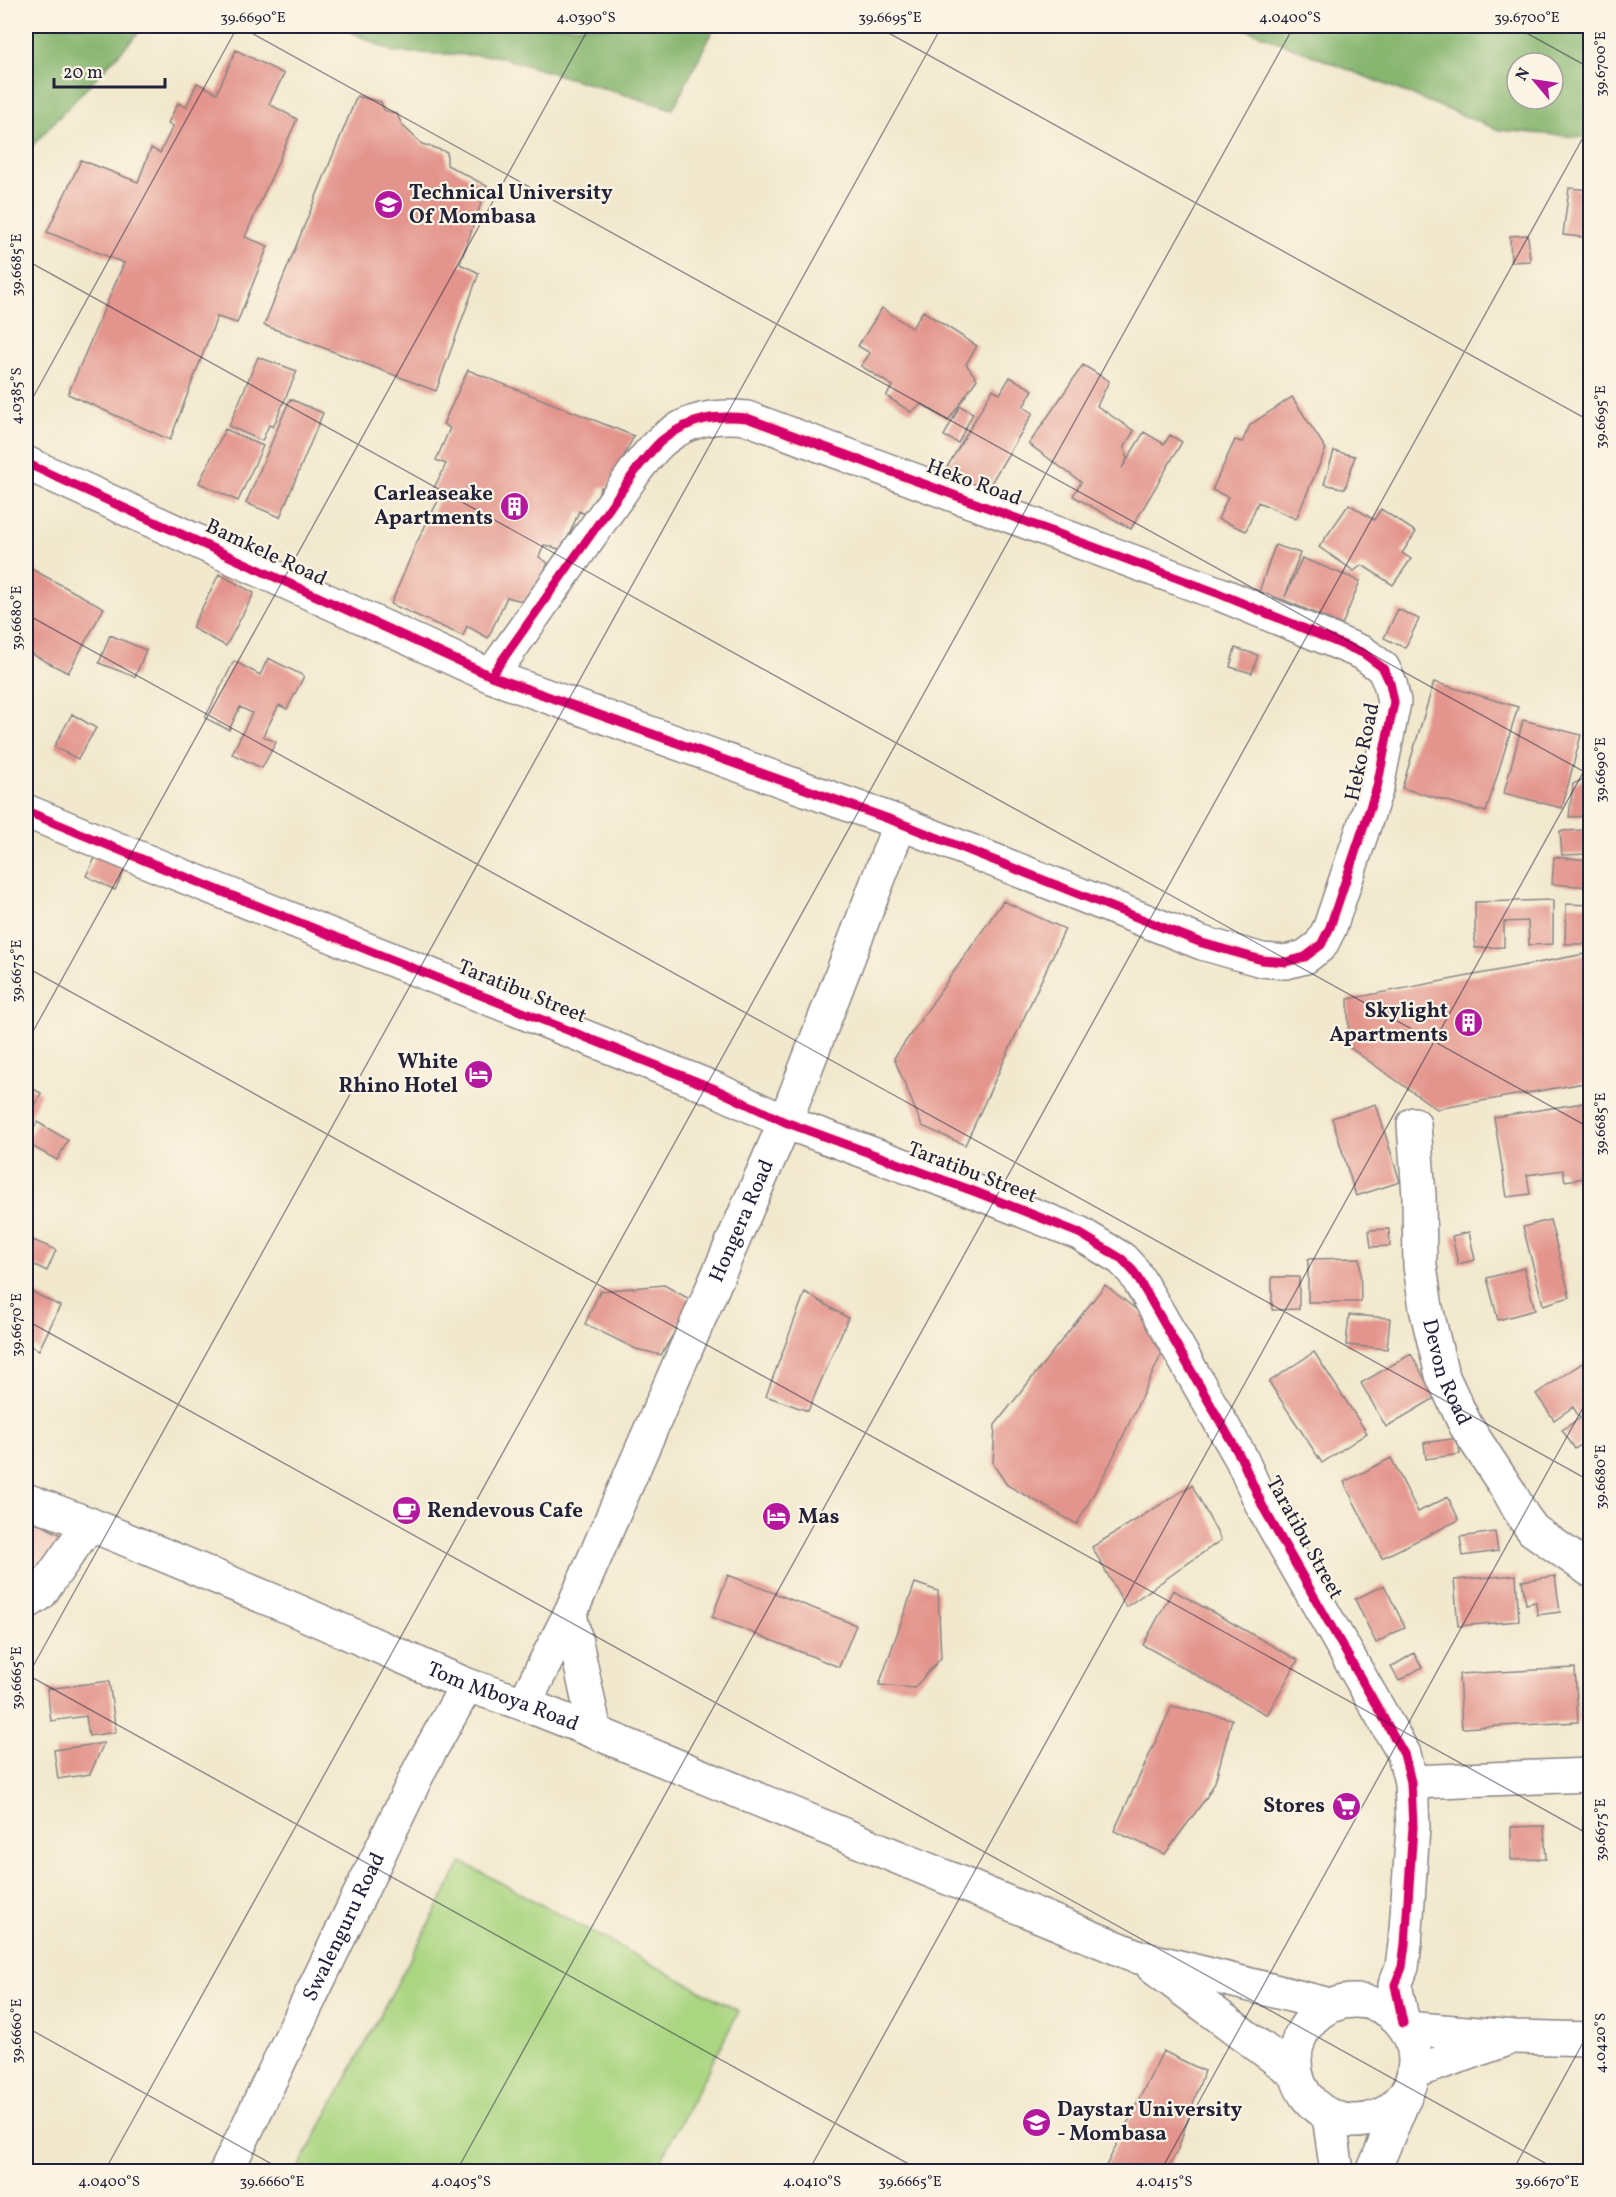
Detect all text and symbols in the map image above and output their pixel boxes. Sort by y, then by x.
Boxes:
text: 39.6690°E [220,8,286,29]
text: 4.0390°S [556,8,616,29]
text: 39.6695°E [858,8,922,29]
text: 4.0400°S [1259,8,1321,29]
text: 39.6700°E [1494,8,1560,29]
text: 39.6700°E [1591,31,1612,97]
scale bar [54,51,165,89]
north arrow [1505,51,1565,111]
text: 20 m [63,61,103,86]
text: N [1511,64,1536,85]
place label: Technical University Of Mombasa [409,179,613,232]
school or university icon: Technical University Of Mombasa [372,189,404,221]
text: 39.6685°E [7,233,28,297]
text: 4.0385°S [7,367,28,425]
text: 39.6695°E [1591,385,1612,449]
street label: Heko Road [922,452,1026,514]
place label: Carleaseake Apartments [374,480,493,533]
building icon: Carleaseake Apartments [498,490,530,522]
street label: Bamkele Road [200,512,332,594]
text: 39.6680°E [7,586,28,650]
street label: Heko Road [1338,700,1388,804]
text: 39.6690°E [1591,737,1612,803]
text: 39.6675°E [7,939,28,1003]
street label: Taratibu Street [453,953,591,1031]
place label: Skylight Apartments [1329,997,1448,1050]
building icon: Skylight Apartments [1453,1007,1485,1039]
place label: White Rhino Hotel [338,1048,458,1101]
hotel icon: White Rhino Hotel [463,1058,495,1090]
text: 39.6685°E [1591,1092,1612,1156]
street label: Taratibu Street [903,1135,1041,1211]
street label: Hongera Road [702,1155,781,1287]
text: 39.6670°E [7,1293,28,1357]
street label: Devon Road [1415,1316,1478,1430]
text: 39.6680°E [1591,1445,1612,1509]
street label: Taratibu Street [1258,1471,1350,1605]
cafe icon: Rendevous Cafe [390,1495,422,1527]
place label: Rendevous Cafe [427,1497,583,1526]
hotel icon: Mas [761,1501,793,1533]
place label: Mas [798,1503,839,1532]
text: 39.6665°E [7,1646,28,1710]
street label: Tom Mboya Road [422,1655,583,1739]
supermarket icon: Stores [1330,1790,1362,1822]
place label: Stores [1263,1792,1325,1821]
text: 39.6675°E [1591,1798,1612,1862]
street label: Swalenguru Road [296,1848,392,2006]
text: 39.6660°E [7,1999,28,2063]
text: 4.0420°S [1591,2013,1612,2073]
place label: Daystar University - Mombasa [1057,2096,1243,2149]
school or university icon: Daystar University - Mombasa [1020,2106,1052,2138]
text: 4.0400°S [78,2172,140,2193]
text: 39.6660°E [240,2172,304,2193]
text: 4.0405°S [431,2172,491,2193]
text: 4.0410°S [783,2172,841,2193]
text: 39.6665°E [878,2172,942,2193]
text: 4.0415°S [1135,2172,1193,2193]
text: 39.6670°E [1515,2172,1579,2193]

